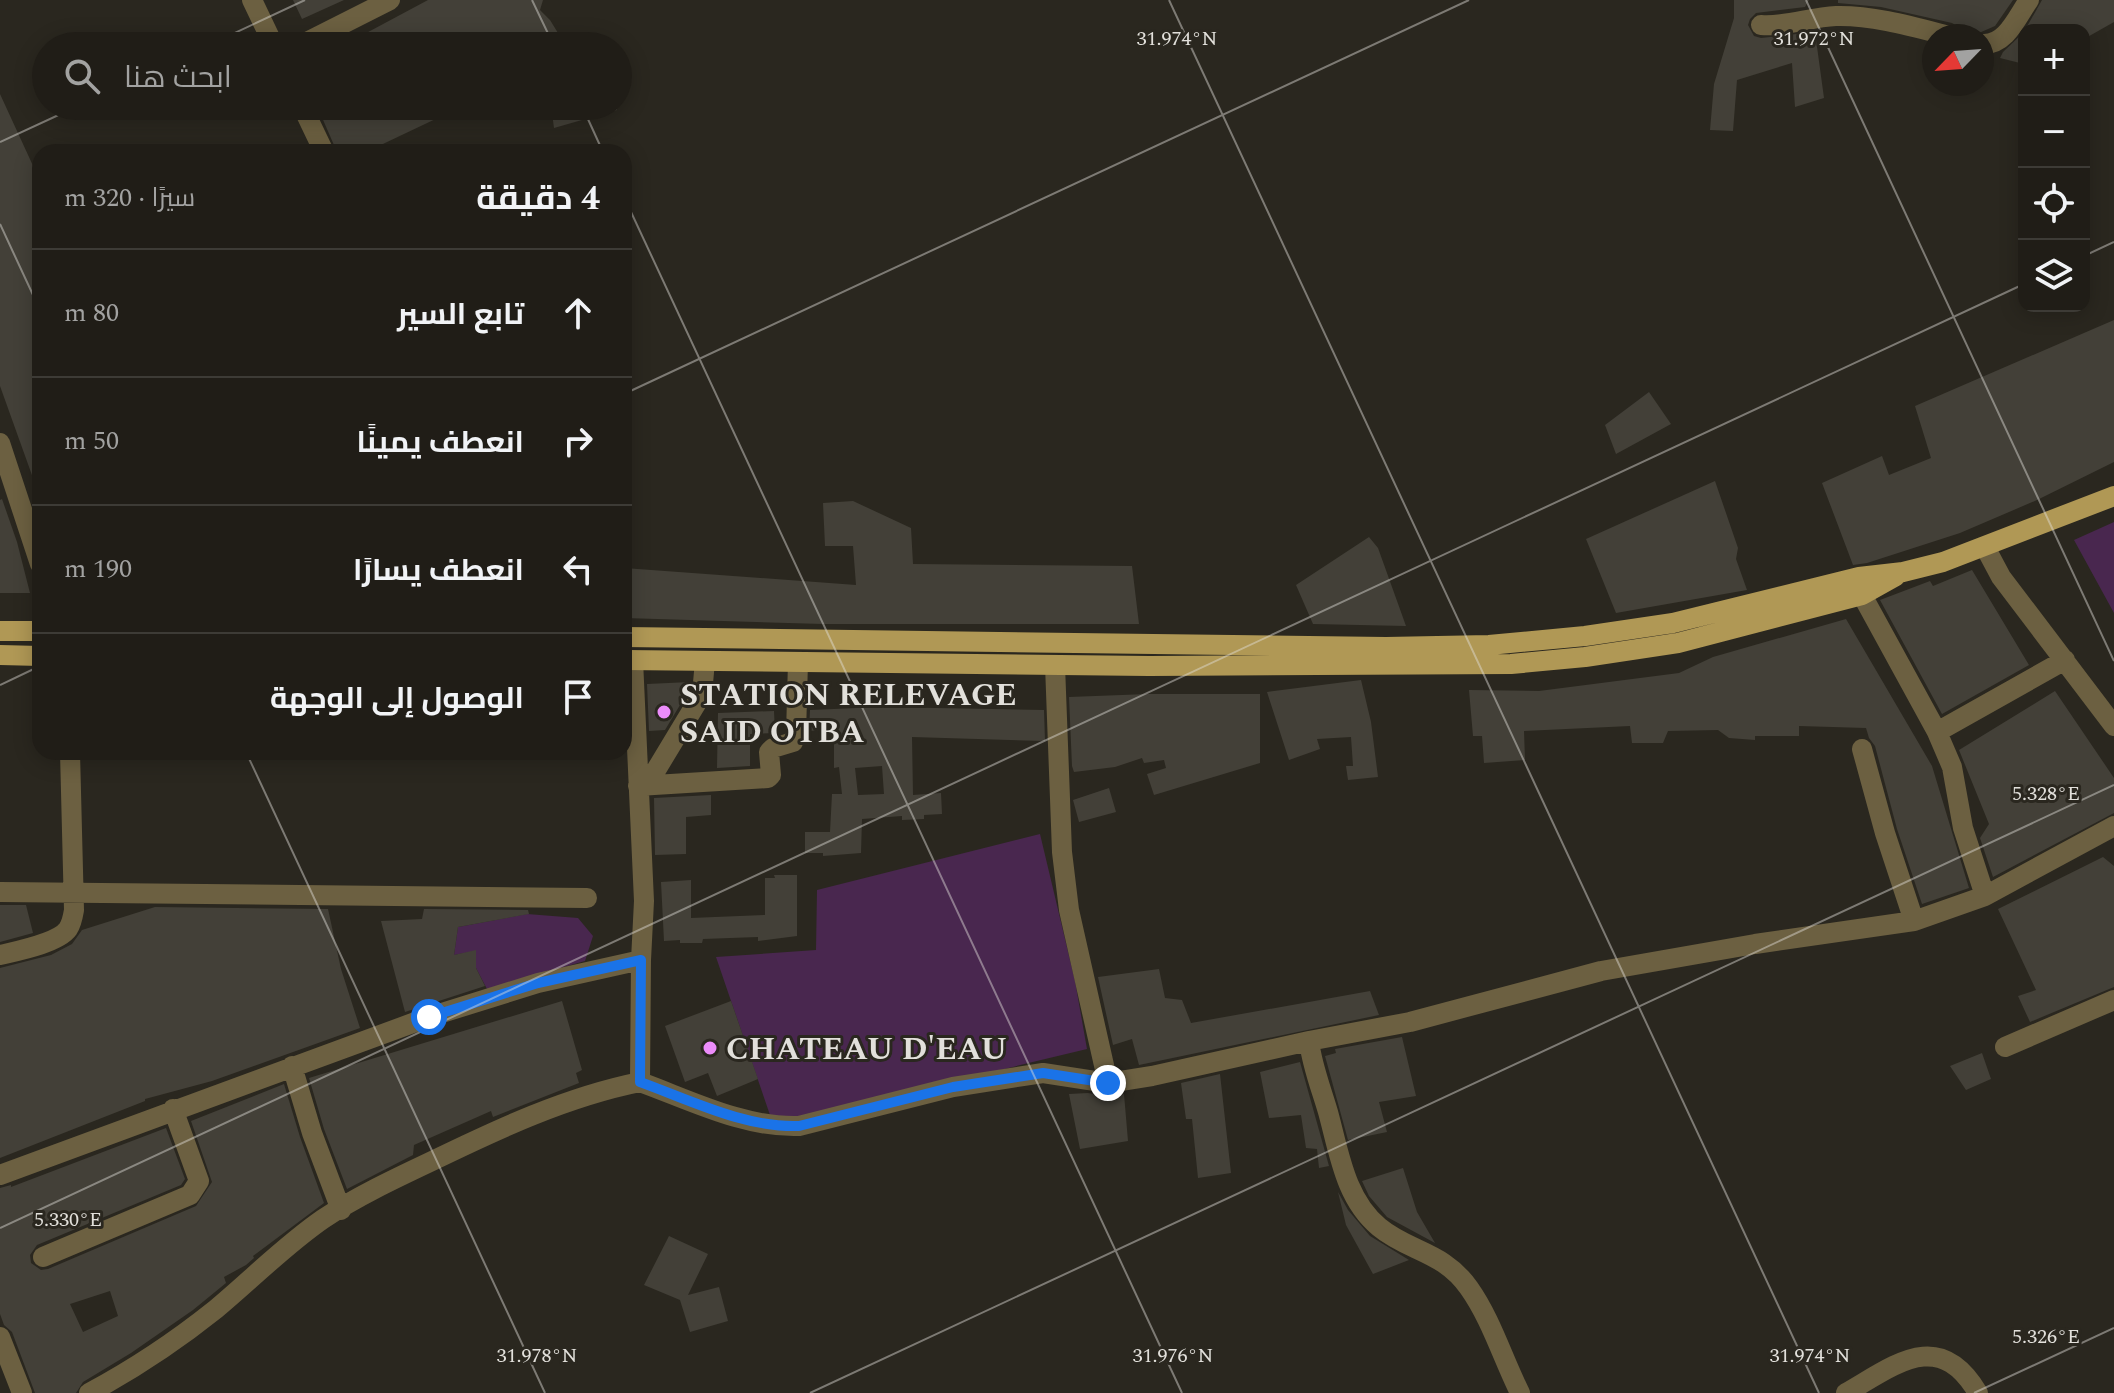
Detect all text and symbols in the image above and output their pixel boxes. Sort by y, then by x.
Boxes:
text: 31.974°N [1137,24,1217,54]
text: 31.972°N [1774,24,1854,54]
north arrow [1922,24,1994,96]
map controls [2018,24,2090,312]
button: + [2018,24,2090,96]
search box [32,32,632,120]
icon: search [60,54,104,98]
text: ابحث هنا [124,55,232,101]
button: − [2018,96,2090,168]
button: locate [2018,168,2090,240]
text: 4 دقيقة [476,173,600,225]
text: سيرًا · 320 m [64,178,195,218]
button: layers [2018,240,2090,312]
icon: ahead [556,291,600,335]
text: تابع السير [397,292,524,338]
text: 80 m [64,293,119,333]
icon: right [556,419,600,463]
text: انعطف يمينًا [357,420,524,466]
text: 50 m [64,421,119,461]
icon: left [556,547,600,591]
text: انعطف يسارًا [353,548,524,594]
text: 190 m [64,549,132,589]
place label: STATION RELEVAGE SAID OTBA [680,671,1017,757]
icon: arrive [556,675,600,719]
text: الوصول إلى الوجهة [270,676,524,722]
marker: STATION RELEVAGE SAID OTBA [655,703,673,721]
text: 5.328°E [2012,779,2080,809]
route start [411,999,447,1035]
place label: CHATEAU D'EAU [726,1025,1007,1074]
marker: CHATEAU D'EAU [701,1039,719,1057]
route end [1090,1065,1126,1101]
text: 5.330°E [34,1205,102,1235]
text: 5.326°E [2012,1322,2080,1352]
text: 31.978°N [497,1341,577,1371]
text: 31.976°N [1133,1341,1213,1371]
text: 31.974°N [1770,1341,1850,1371]

